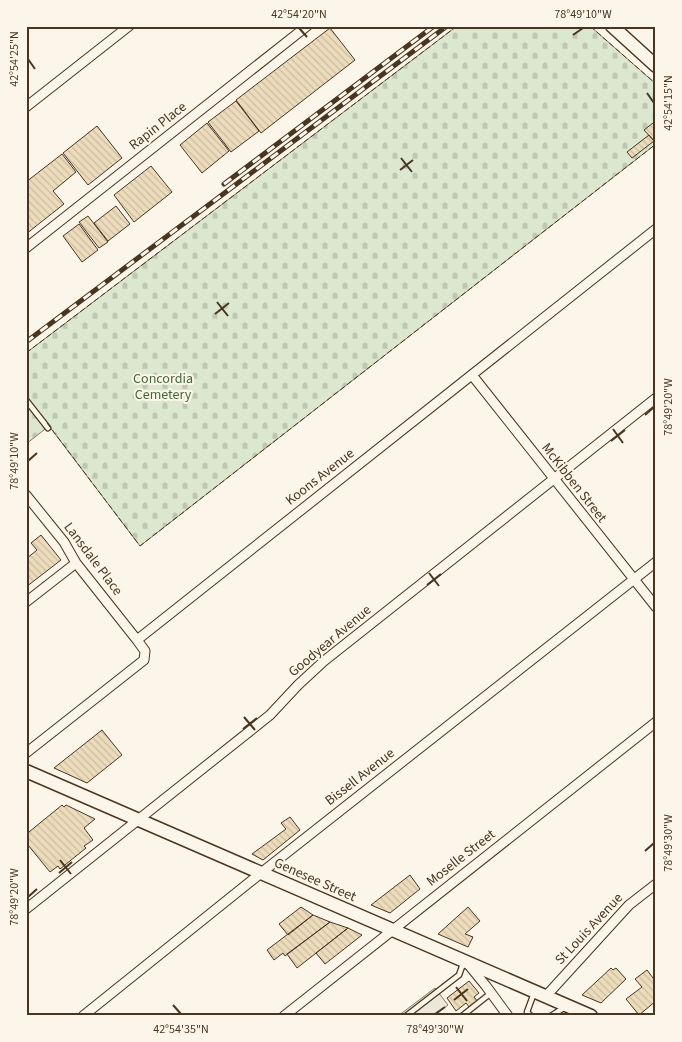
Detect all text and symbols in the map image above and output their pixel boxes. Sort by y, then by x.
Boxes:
text: 42°54'20"N [271,6,327,23]
text: 78°49'10"W [554,6,612,23]
text: 42°54'25"N [6,31,23,87]
text: 42°54'15"N [660,75,677,131]
street label: Rapin Place [125,97,191,155]
park label: Concordia Cemetery [133,369,193,405]
text: 78°49'20"W [660,378,677,436]
text: 78°49'10"W [6,432,23,490]
street label: McKibben Street [537,439,612,527]
street label: Koons Avenue [281,444,359,510]
street label: Lansdale Place [59,518,127,600]
street label: Goodyear Avenue [284,600,376,682]
street label: Bissell Avenue [321,743,399,811]
text: 78°49'30"W [660,814,677,872]
street label: Moselle Street [422,825,500,891]
street label: Genesee Street [271,853,359,907]
text: 78°49'20"W [6,868,23,926]
street label: St Louis Avenue [550,889,628,969]
text: 42°54'35"N [153,1021,209,1038]
text: 78°49'30"W [406,1021,464,1038]

